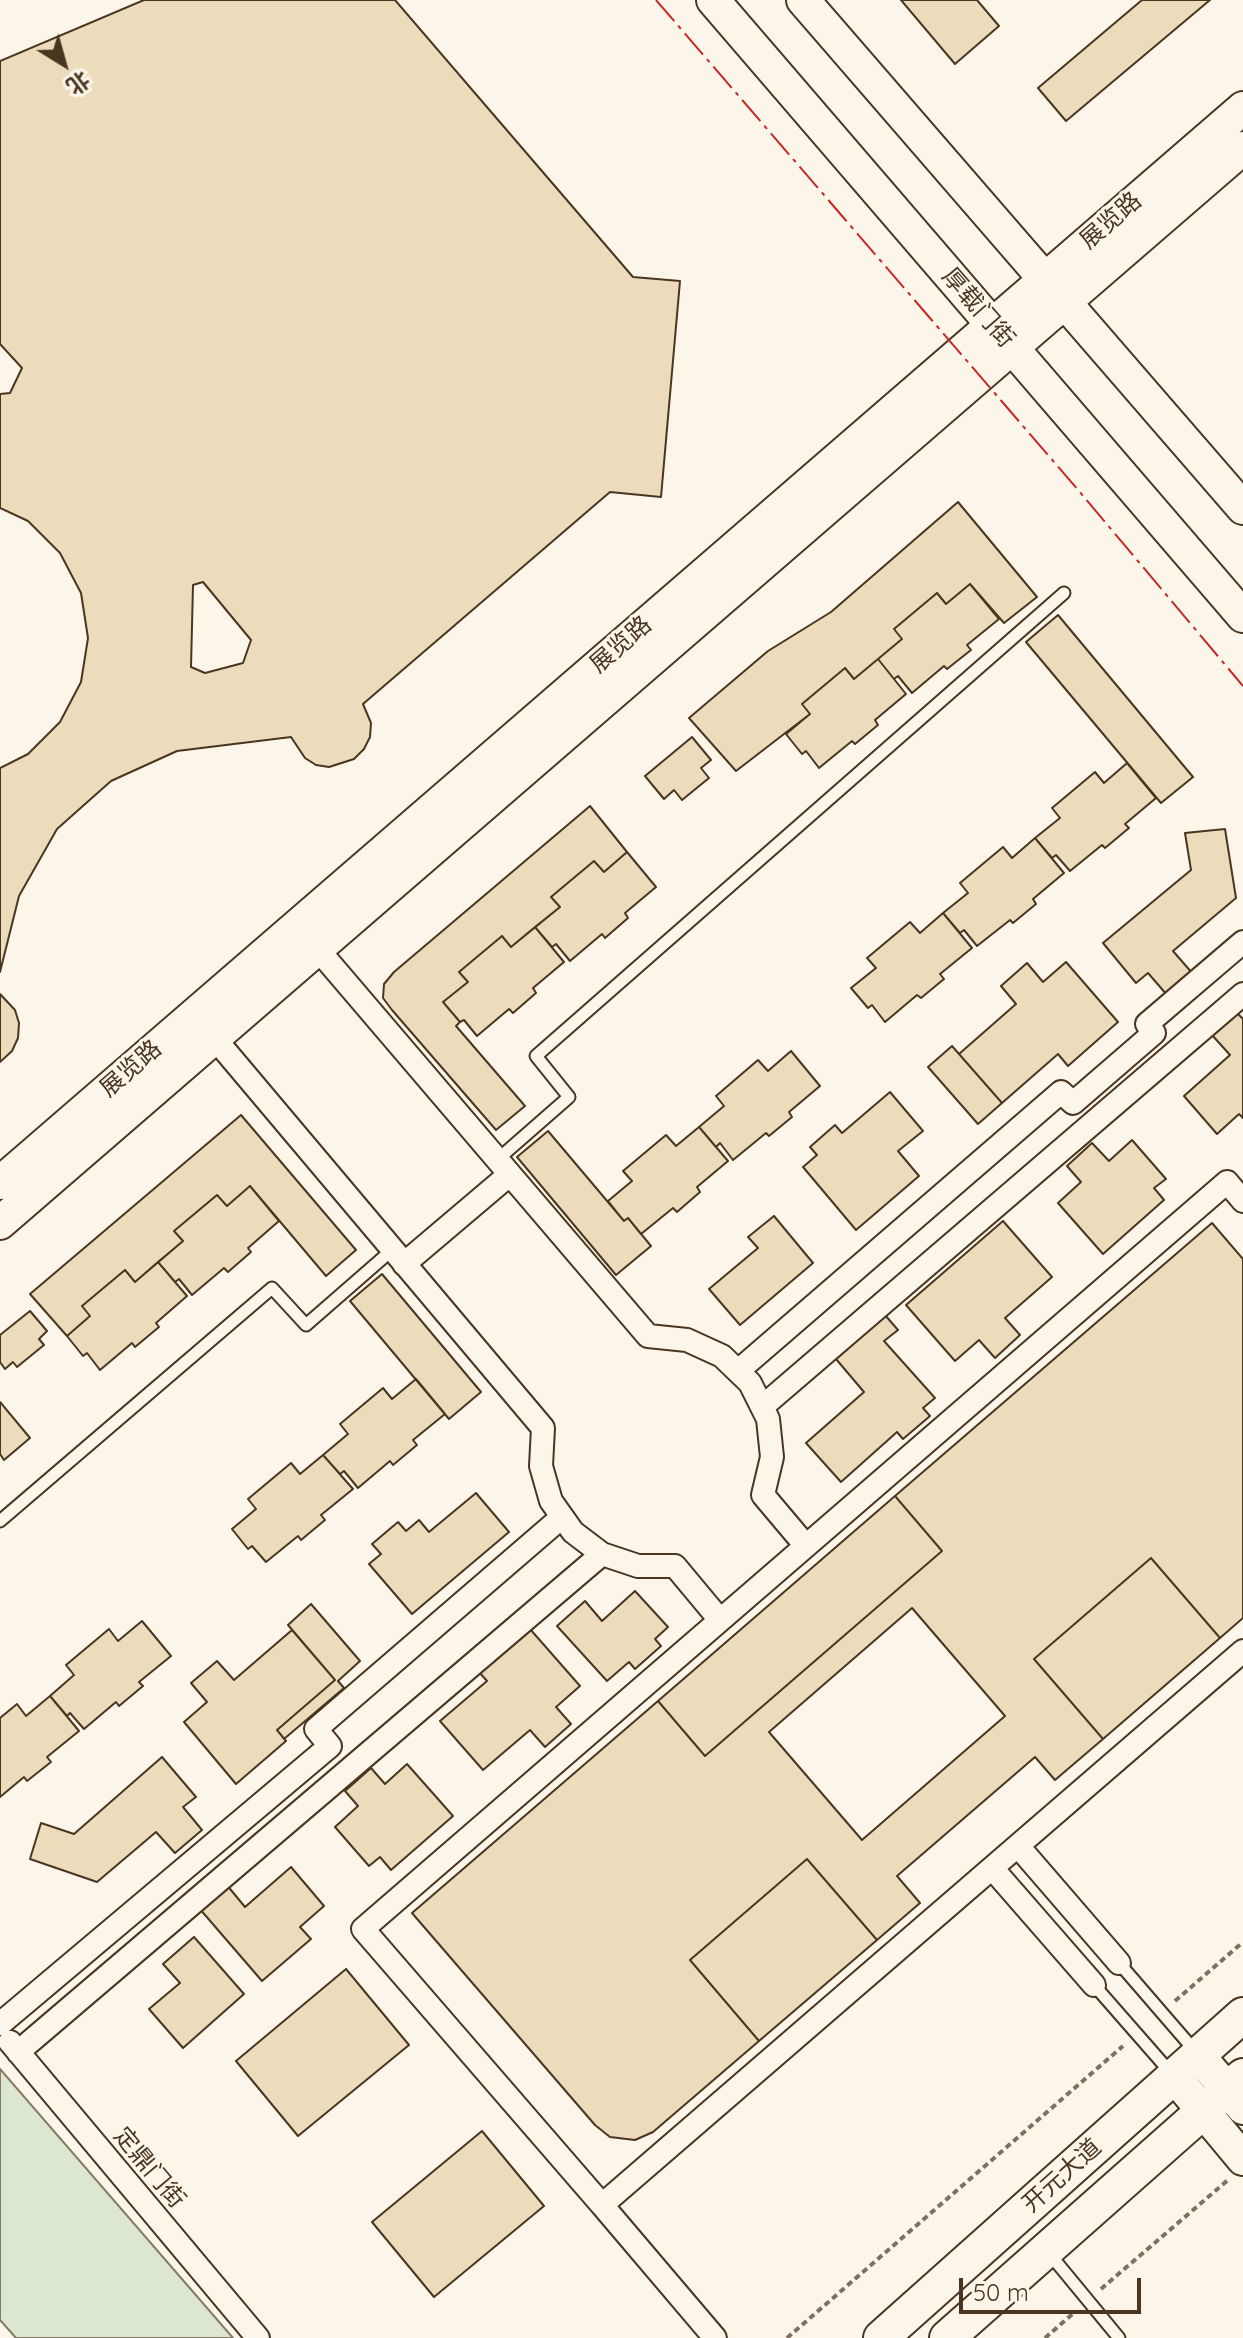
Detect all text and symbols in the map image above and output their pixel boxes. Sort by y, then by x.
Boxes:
north arrow [24,24,104,104]
text: 北 [61,65,96,101]
street label: 展览路 [1074,187,1148,255]
street label: 厚载门街 [936,262,1020,354]
street label: 展览路 [584,611,658,679]
street label: 展览路 [94,1035,168,1103]
street label: 定鼎门街 [107,2122,191,2214]
street label: 开元大道 [1017,2133,1107,2219]
scale bar [963,2262,1145,2312]
text: 50 m [973,2277,1029,2307]

